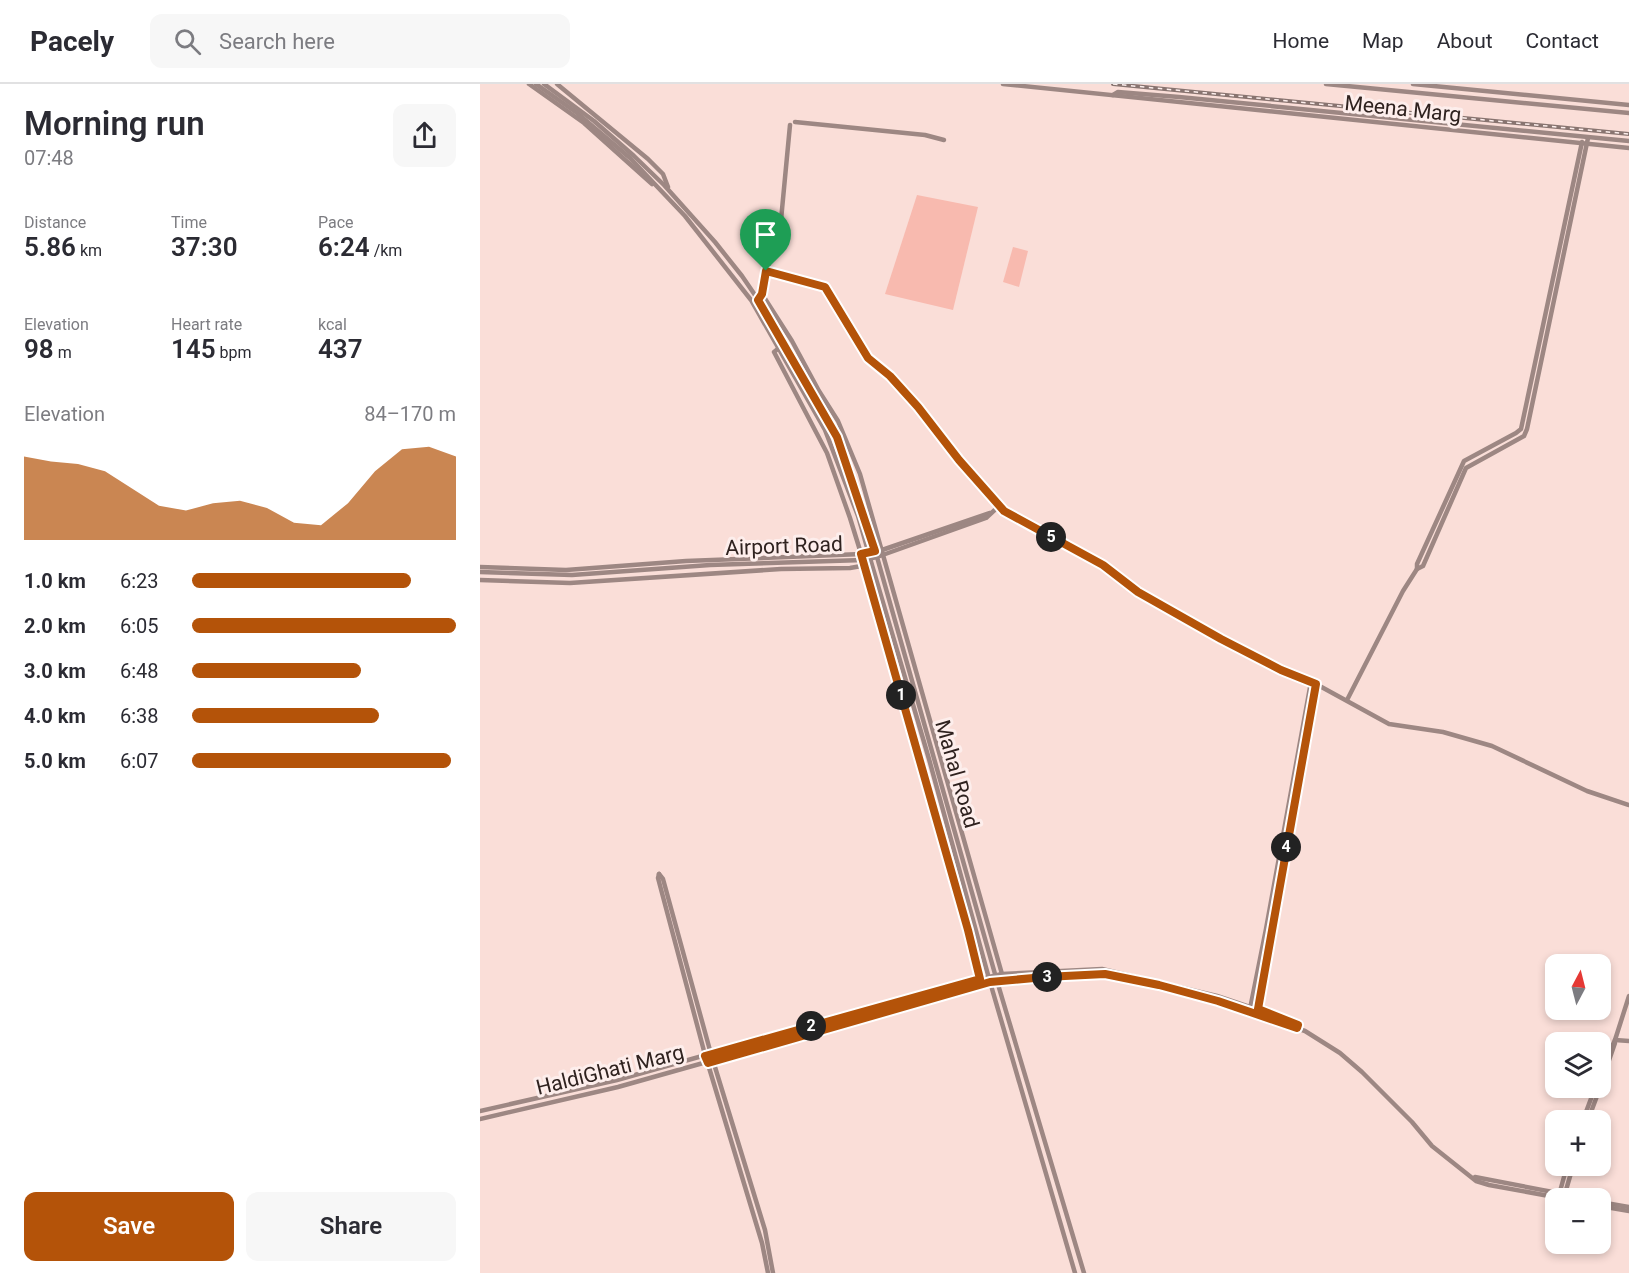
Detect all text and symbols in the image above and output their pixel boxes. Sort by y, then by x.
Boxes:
search box [150,14,570,68]
text: Pacely [30,25,114,58]
icon: search [171,25,204,58]
text: Search here [219,29,335,54]
text: Home [1273,29,1329,53]
text: Map [1362,29,1404,53]
text: About [1437,29,1493,53]
text: Contact [1526,29,1599,53]
street label: Meena Marg [1343,91,1463,127]
text: Morning run [24,104,205,143]
button: share [393,104,456,167]
text: 07:48 [24,146,74,170]
pin [740,209,791,271]
text: Distance [24,213,86,232]
text: Time [171,213,207,232]
text: Pace [318,213,354,232]
icon: arrive [749,218,782,251]
text: 5.86 [24,232,76,262]
text: 37:30 [171,232,238,262]
text: 6:24 [318,232,370,262]
text: km [76,241,102,260]
text: /km [370,241,402,260]
text: Elevation [24,315,89,334]
text: Heart rate [171,315,242,334]
text: kcal [318,315,347,334]
text: 98 [24,334,54,364]
text: 145 [171,334,216,364]
text: 437 [318,334,363,364]
text: m [54,343,72,362]
text: bpm [216,343,252,362]
text: Elevation [24,402,105,426]
text: 84–170 m [364,402,456,426]
pin: 5 [1036,522,1066,552]
text: 5 [1046,527,1056,546]
street label: Airport Road [725,532,843,560]
text: 1.0 km [24,569,86,593]
text: 6:23 [120,569,159,593]
text: 2.0 km [24,614,86,638]
text: 6:05 [120,614,159,638]
text: 3.0 km [24,659,86,683]
text: 6:48 [120,659,159,683]
pin: 1 [886,680,916,710]
text: 1 [896,685,906,704]
text: 4.0 km [24,704,86,728]
text: 6:38 [120,704,159,728]
street label: Mahal Road [930,717,984,831]
text: 5.0 km [24,749,86,773]
text: 6:07 [120,749,159,773]
pin: 4 [1271,832,1301,862]
text: 4 [1281,837,1291,856]
north arrow [1545,954,1611,1020]
map controls [1545,954,1611,1254]
pin: 3 [1032,962,1062,992]
text: 3 [1042,967,1052,986]
pin: 2 [796,1011,826,1041]
text: 2 [806,1016,816,1035]
button: layers [1545,1032,1611,1098]
street label: HaldiGhati Marg [534,1040,686,1100]
button: + [1545,1110,1611,1176]
button: − [1545,1188,1611,1254]
button: Save [24,1192,234,1261]
button: Share [246,1192,456,1261]

